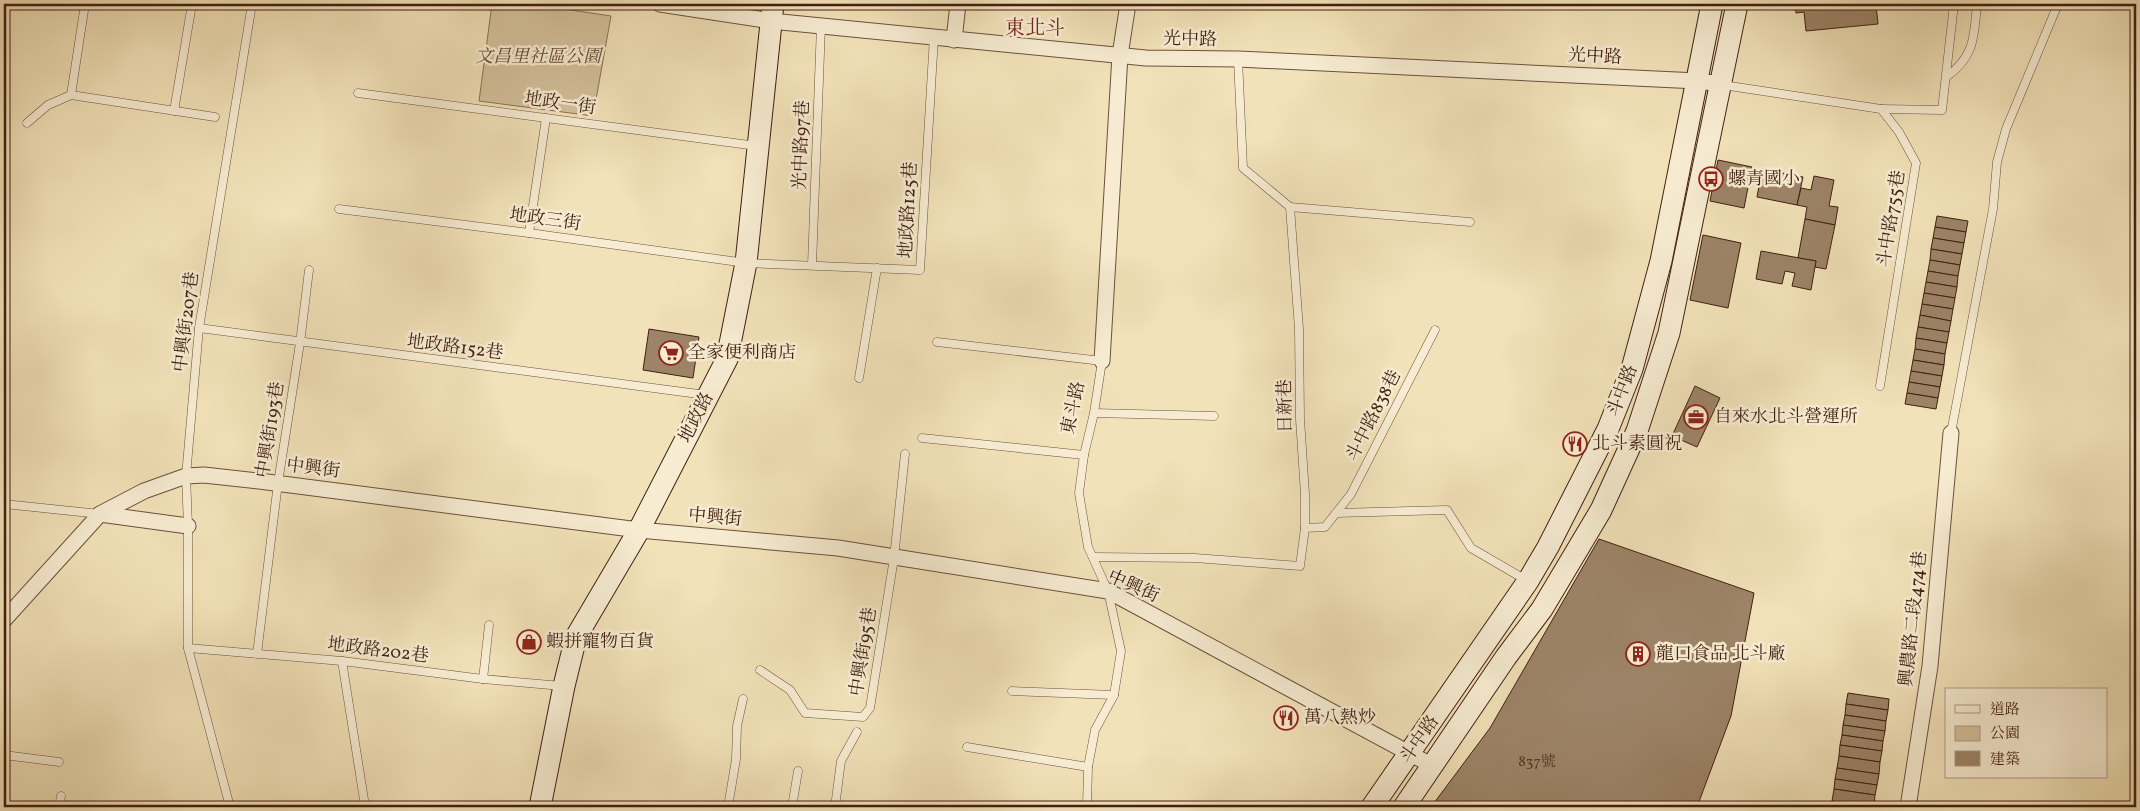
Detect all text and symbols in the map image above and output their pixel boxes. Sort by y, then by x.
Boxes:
district label: 東北斗 [1005,15,1065,43]
street label: 光中路 [1163,27,1217,53]
street label: 光中路 [1567,43,1623,71]
park label: 文昌里社區公園 [475,45,604,70]
street label: 地政一街 [523,87,597,121]
street label: 光中路97巷 [788,100,816,190]
street label: 地政路125巷 [894,161,924,259]
bus stop icon: 螺青國小 [1698,166,1724,192]
place label: 螺青國小 [1728,167,1800,192]
street label: 斗中路755巷 [1872,169,1912,269]
street label: 地政三街 [508,203,582,237]
street label: 中興街207巷 [168,270,206,374]
street label: 地政路152巷 [405,330,505,366]
supermarket icon: 全家便利商店 [658,340,684,366]
place label: 全家便利商店 [688,341,796,366]
street label: 斗中路 [1602,361,1644,421]
street label: 斗中路838巷 [1340,366,1408,466]
street label: 東斗路 [1056,379,1092,437]
street label: 日新巷 [1273,379,1299,433]
street label: 中興街193巷 [251,380,291,480]
street label: 地政路 [674,388,720,448]
office icon: 自來水北斗營運所 [1683,404,1709,430]
place label: 自來水北斗營運所 [1714,405,1858,430]
restaurant icon: 北斗素圓祝 [1562,431,1588,457]
place label: 北斗素圓祝 [1592,432,1682,457]
street label: 中興街 [285,453,341,485]
street label: 中興街 [687,503,743,533]
street label: 興農路二段474巷 [1894,550,1934,688]
street label: 中興街 [1103,565,1163,609]
street label: 中興街95巷 [845,606,883,698]
shop icon: 蝦拼寵物百貨 [516,629,542,655]
place label: 蝦拼寵物百貨 [546,630,654,655]
street label: 地政路202巷 [326,632,430,670]
building icon: 龍口食品 北斗廠 [1625,641,1651,667]
place label: 龍口食品 北斗廠 [1656,642,1786,667]
legend [1945,688,2108,778]
text: 道路 [1990,700,2020,721]
restaurant icon: 萬八熱炒 [1273,705,1299,731]
place label: 萬八熱炒 [1304,706,1376,731]
street label: 斗中路 [1394,711,1446,769]
text: 公園 [1990,724,2020,745]
text: 建築 [1990,750,2020,771]
house number: 837號 [1518,752,1556,773]

